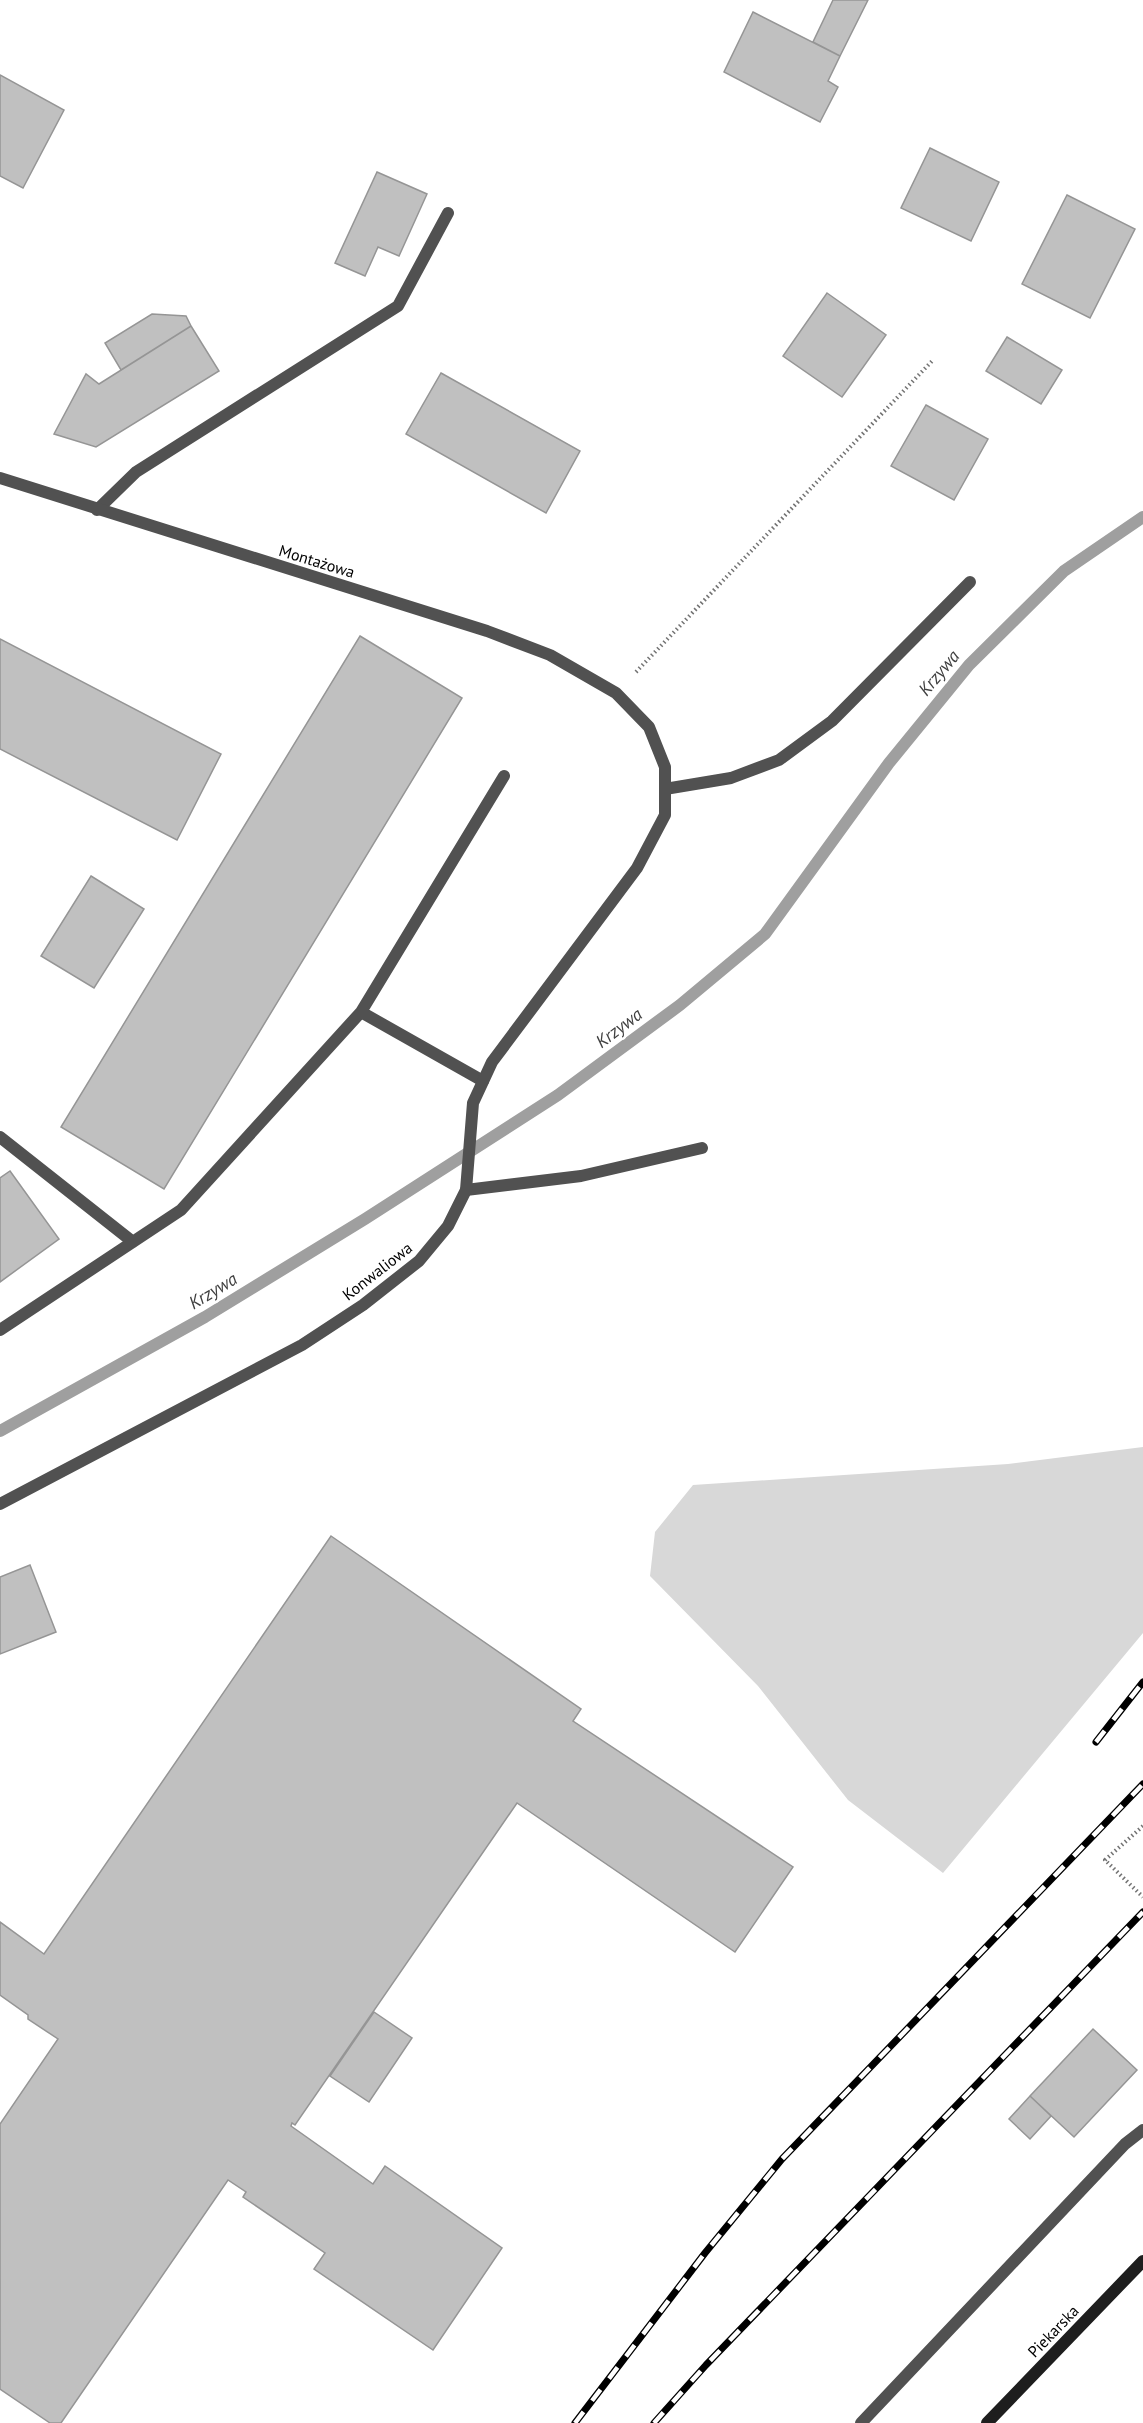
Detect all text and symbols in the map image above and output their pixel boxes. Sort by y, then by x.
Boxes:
street label: Montażowa [277,540,357,582]
water label: Krzywa [913,645,964,700]
water label: Krzywa [591,1002,647,1053]
street label: Konwaliowa [338,1238,416,1304]
water label: Krzywa [184,1267,241,1314]
street label: Piekarska [1023,2301,1083,2361]

